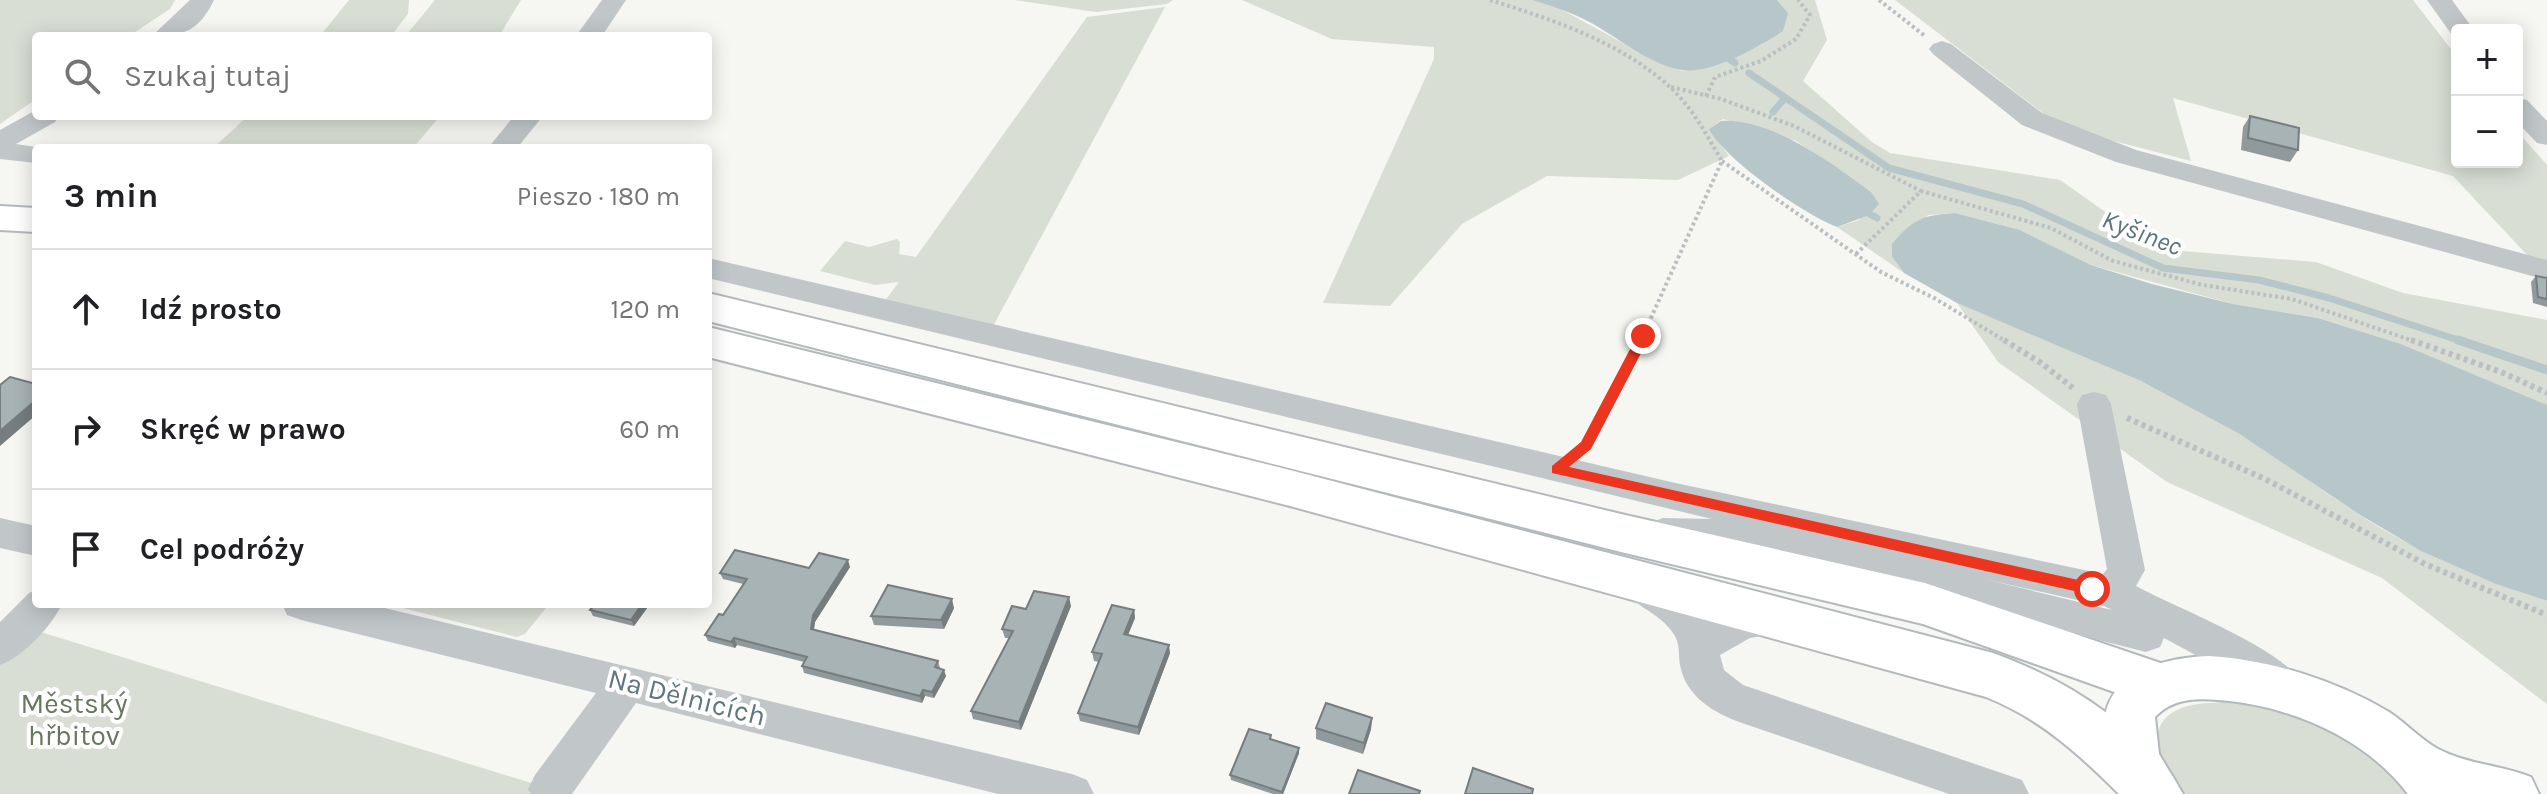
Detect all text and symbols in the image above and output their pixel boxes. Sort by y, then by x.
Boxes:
map controls [2451,24,2523,168]
button: + [2451,24,2523,96]
search box [32,32,712,120]
icon: search [60,54,104,98]
text: Szukaj tutaj [124,58,291,94]
button: − [2451,96,2523,168]
text: 3 min [64,176,158,216]
text: Pieszo · 180 m [517,181,680,212]
water label: Kyšinec [2098,204,2186,262]
icon: ahead [64,287,108,331]
text: Idź prosto [140,291,282,327]
text: 120 m [610,294,680,325]
route end [1625,318,1661,354]
icon: right [64,407,108,451]
text: Skręć w prawo [140,411,346,447]
text: 60 m [619,414,680,445]
icon: arrive [64,527,108,571]
text: Cel podróży [140,531,304,567]
route start [2074,571,2110,607]
street label: Na Dělnicích [605,661,769,733]
park label: Městský hřbitov [21,687,127,752]

